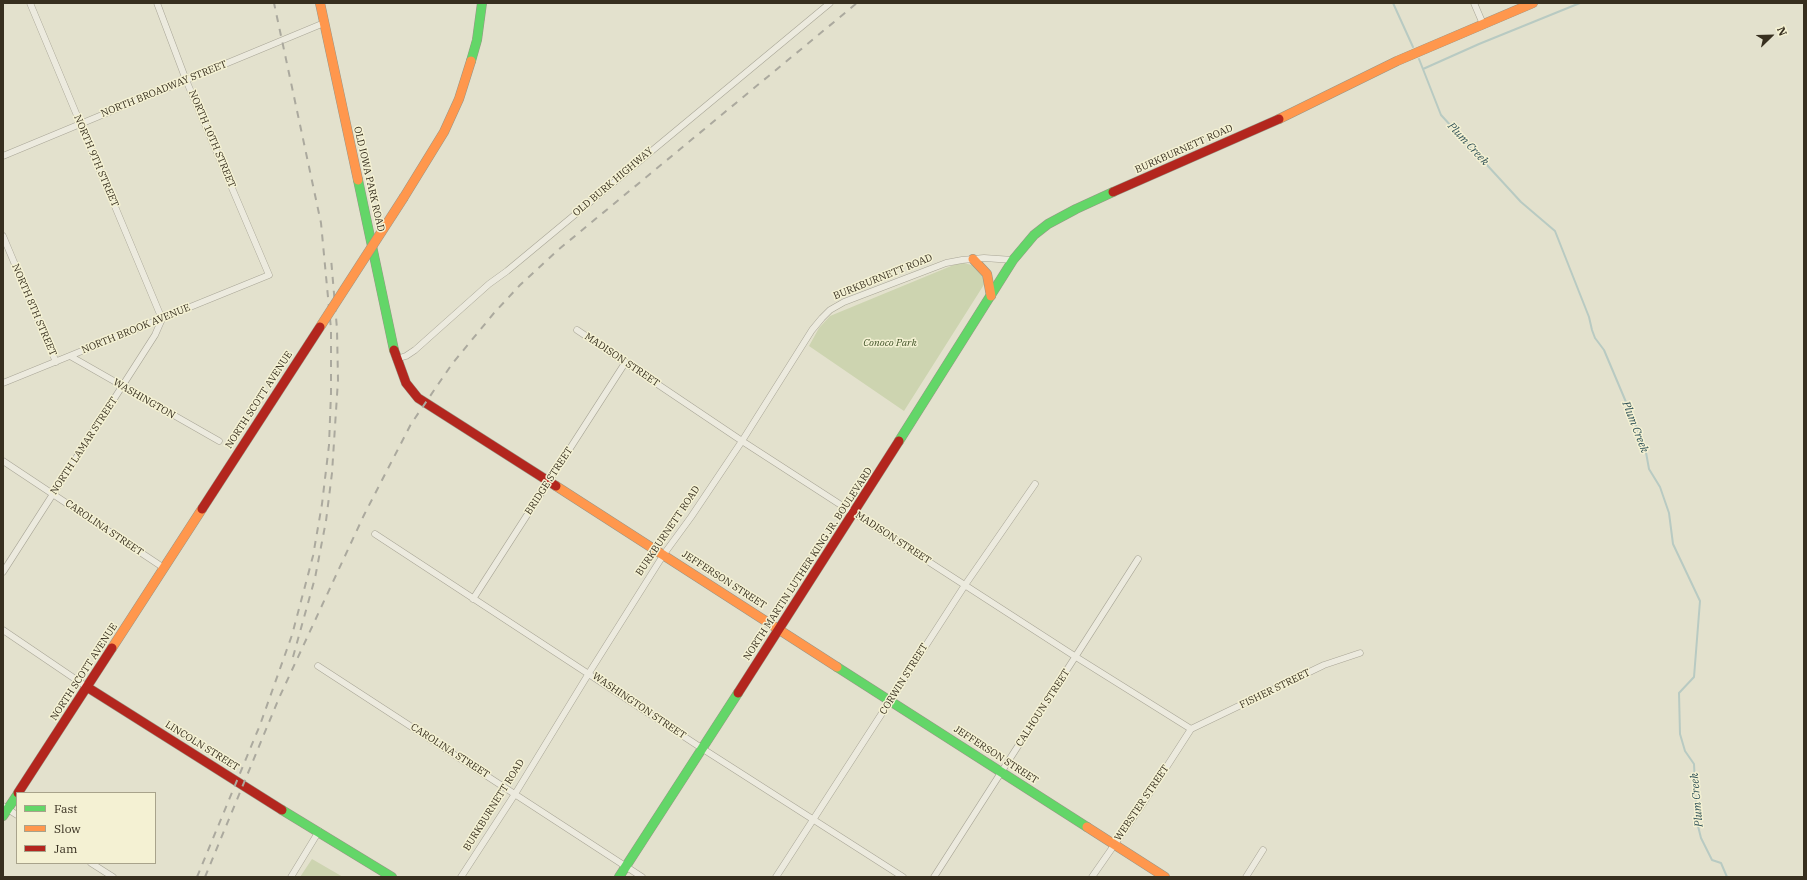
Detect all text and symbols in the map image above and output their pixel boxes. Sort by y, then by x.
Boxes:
north arrow [1751,16,1791,56]
text: N [1774,25,1790,38]
street label: NORTH BROADWAY STREET [99,58,229,120]
street label: NORTH 10TH STREET [186,88,238,190]
street label: NORTH 9TH STREET [71,113,121,209]
water label: Plum Creek [1445,120,1491,168]
street label: BURKBURNETT ROAD [1133,122,1235,176]
street label: OLD IOWA PARK ROAD [351,125,387,233]
street label: OLD BURK HIGHWAY [570,145,656,219]
street label: BURKBURNETT ROAD [832,252,934,302]
street label: NORTH 8TH STREET [9,262,59,358]
street label: NORTH BROOK AVENUE [80,302,192,356]
street label: MADISON STREET [582,331,662,389]
park label: Conoco Park [863,337,917,349]
street label: NORTH SCOTT AVENUE [223,349,295,451]
street label: WASHINGTON [111,376,177,422]
street label: NORTH LAMAR STREET [48,395,120,497]
water label: Plum Creek [1619,399,1651,455]
street label: BRIDGE STREET [523,445,575,517]
street label: NORTH MARTIN LUTHER KING JR. BOULEVARD [741,465,875,663]
street label: BURKBURNETT ROAD [633,484,703,578]
street label: CAROLINA STREET [63,497,145,559]
street label: MADISON STREET [853,509,933,567]
street label: JEFFERSON STREET [680,548,768,612]
street label: NORTH SCOTT AVENUE [48,621,120,723]
street label: CORWIN STREET [877,641,931,717]
street label: CALHOUN STREET [1013,667,1073,749]
street label: FISHER STREET [1238,667,1312,711]
street label: WASHINGTON STREET [590,670,688,742]
street label: LINCOLN STREET [163,718,241,774]
street label: CAROLINA STREET [408,721,492,781]
street label: JEFFERSON STREET [952,723,1040,787]
street label: BURKBURNETT ROAD [461,757,527,853]
street label: WEBSTER STREET [1112,763,1172,843]
water label: Plum Creek [1688,772,1706,828]
legend [16,792,156,864]
text: Fast [54,801,78,816]
text: Slow [54,821,81,836]
text: Jam [54,841,77,856]

